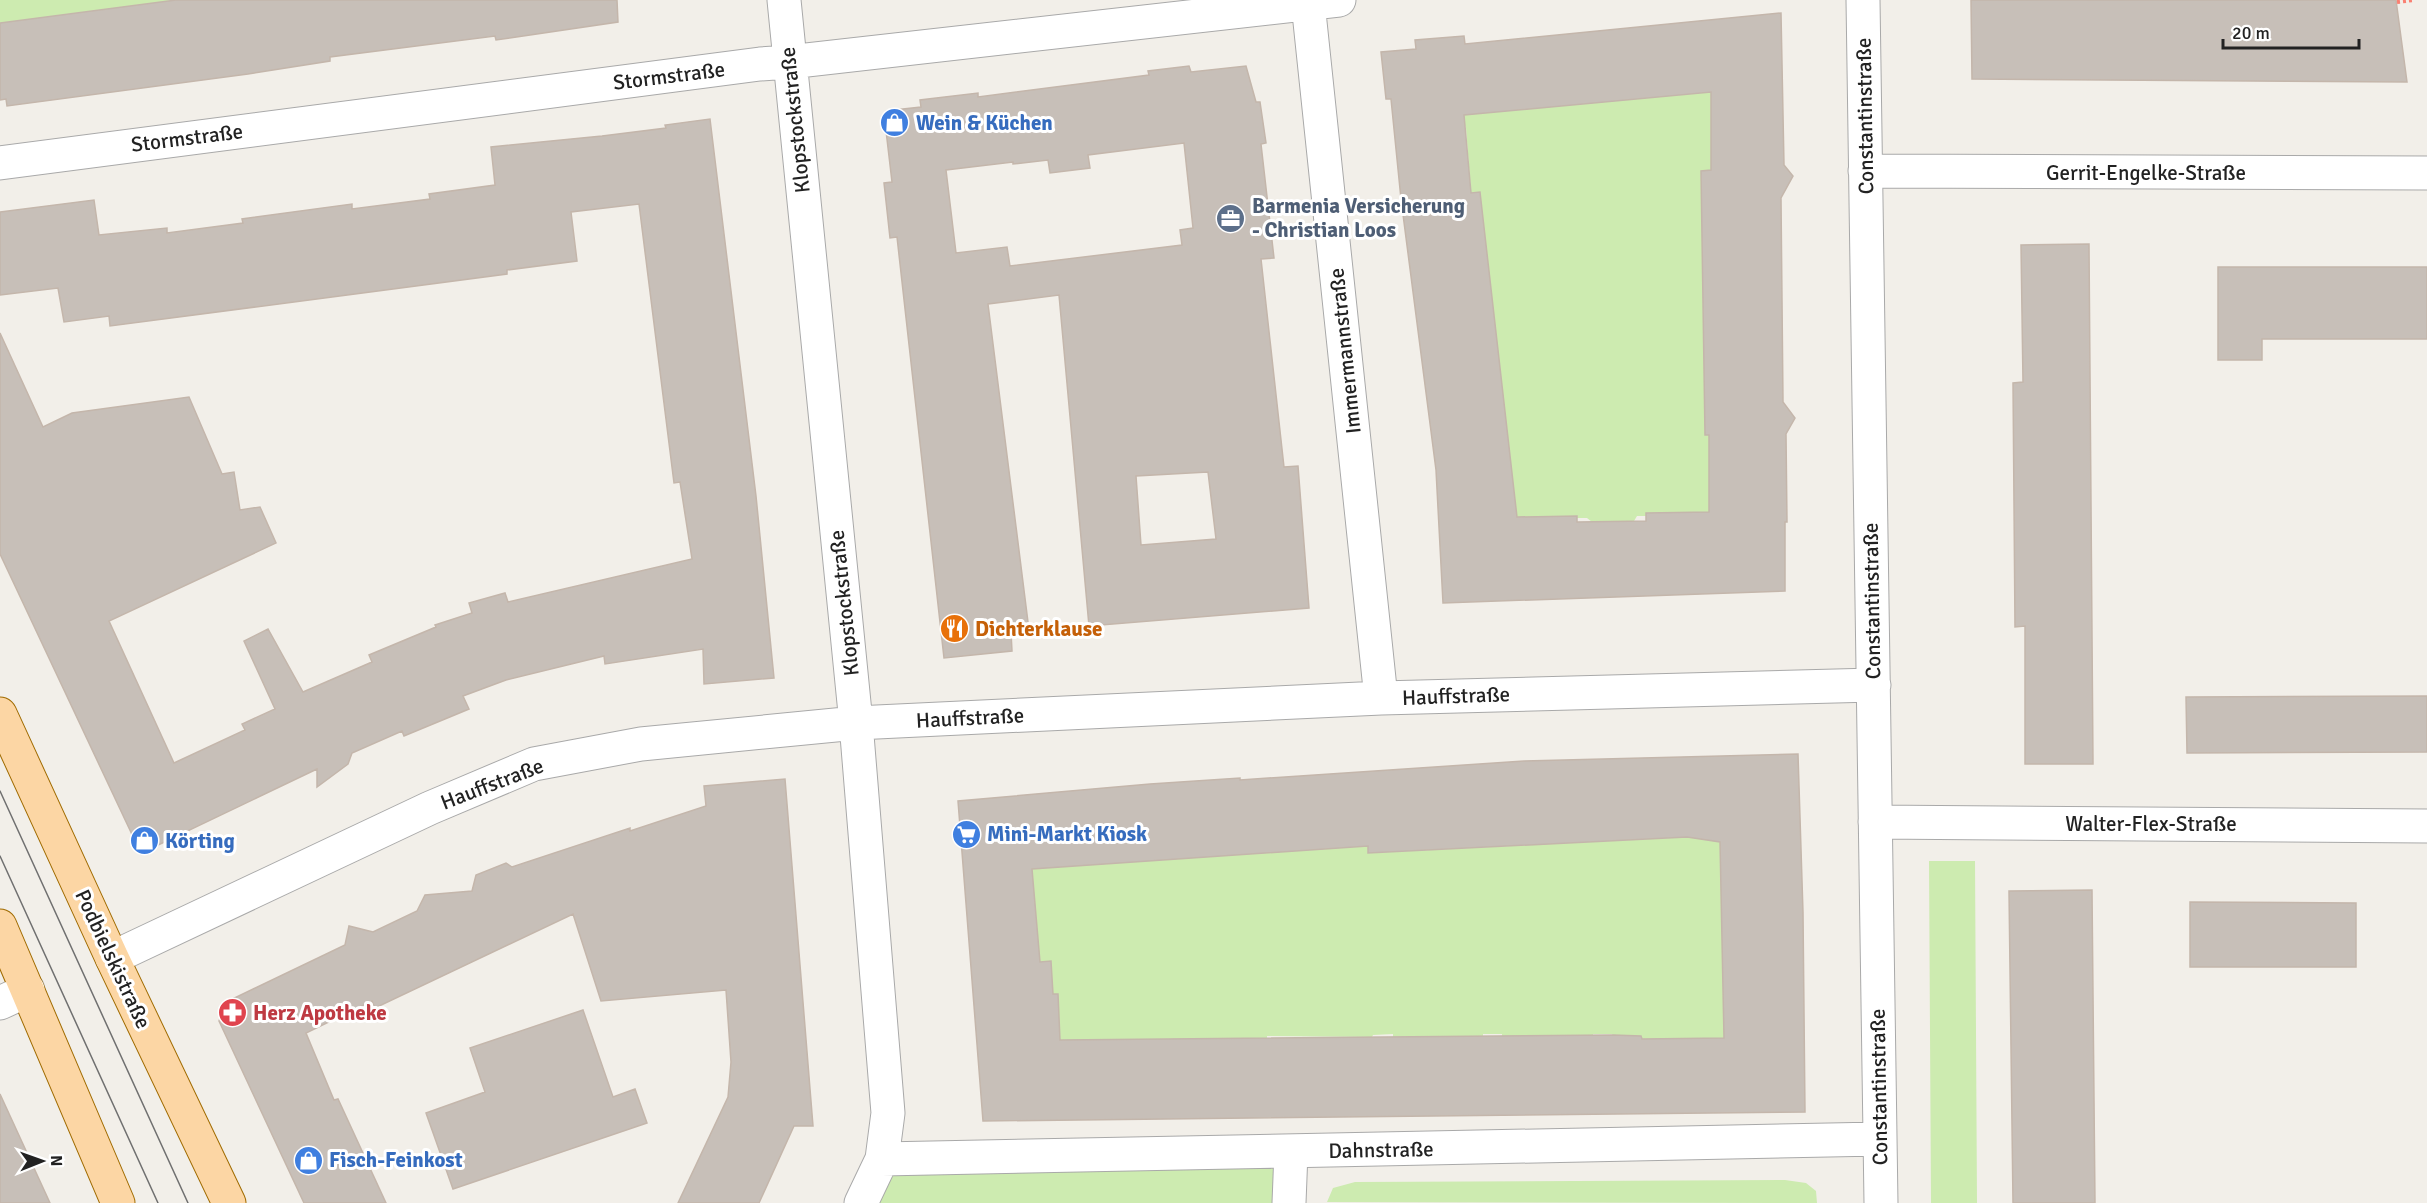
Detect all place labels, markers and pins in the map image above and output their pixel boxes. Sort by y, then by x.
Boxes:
shop icon: Wein & Küchen [879,107,911,139]
place label: Wein & Küchen [916,110,1053,136]
place label: Barmenia Versicherung - Christian Loos [1252,193,1465,243]
office icon: Barmenia Versicherung - Christian Loos [1215,202,1247,234]
restaurant icon: Dichterklause [938,613,970,645]
place label: Dichterklause [975,616,1103,642]
supermarket icon: Mini-Markt Kiosk [950,818,982,850]
place label: Mini-Markt Kiosk [987,821,1147,847]
shop icon: Körting [128,825,160,857]
place label: Körting [165,828,235,854]
pharmacy icon: Herz Apotheke [216,997,248,1029]
place label: Herz Apotheke [253,1000,387,1026]
shop icon: Fisch-Feinkost [292,1144,324,1176]
place label: Fisch-Feinkost [329,1147,463,1173]

